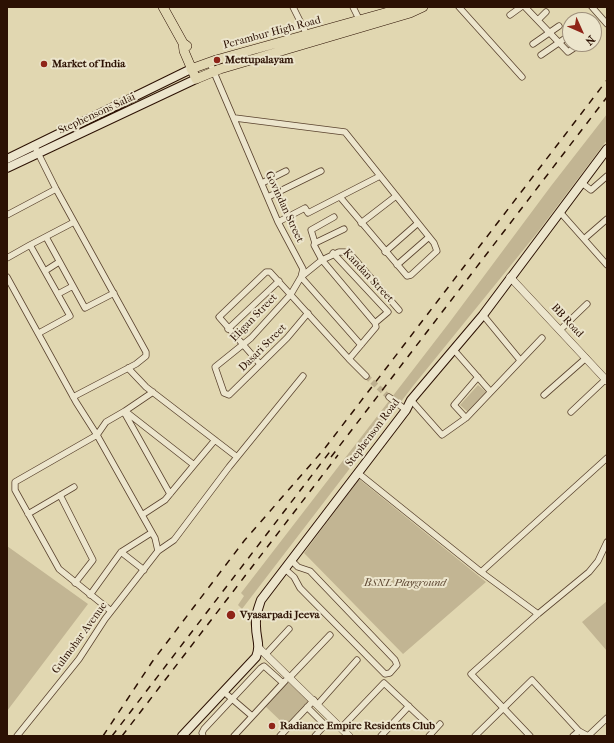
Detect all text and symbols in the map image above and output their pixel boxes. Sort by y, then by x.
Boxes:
north arrow [562,12,602,52]
street label: Perambur High Road [222,14,322,52]
text: N [583,33,598,48]
place label: Mettupalayam [225,53,293,67]
marker: Mettupalayam [212,55,222,65]
place label: Market of India [52,57,125,71]
marker: Market of India [39,59,49,69]
street label: Stephensons Salai [56,90,138,138]
street label: Govindan Street [262,169,306,245]
street label: Kandan Street [340,246,396,306]
street label: Eligan Street [228,291,280,345]
street label: BB Road [548,301,586,341]
street label: Dasari Street [236,321,290,375]
street label: Stephenson Road [343,396,403,470]
park label: BSNL Playground [364,576,446,590]
street label: Gulmohar Avenue [50,600,110,676]
place label: Vyasarpadi Jeeva [240,608,320,622]
marker: Vyasarpadi Jeeva [225,609,237,621]
place label: Radiance Empire Residents Club [280,719,435,733]
marker: Radiance Empire Residents Club [267,721,277,731]

